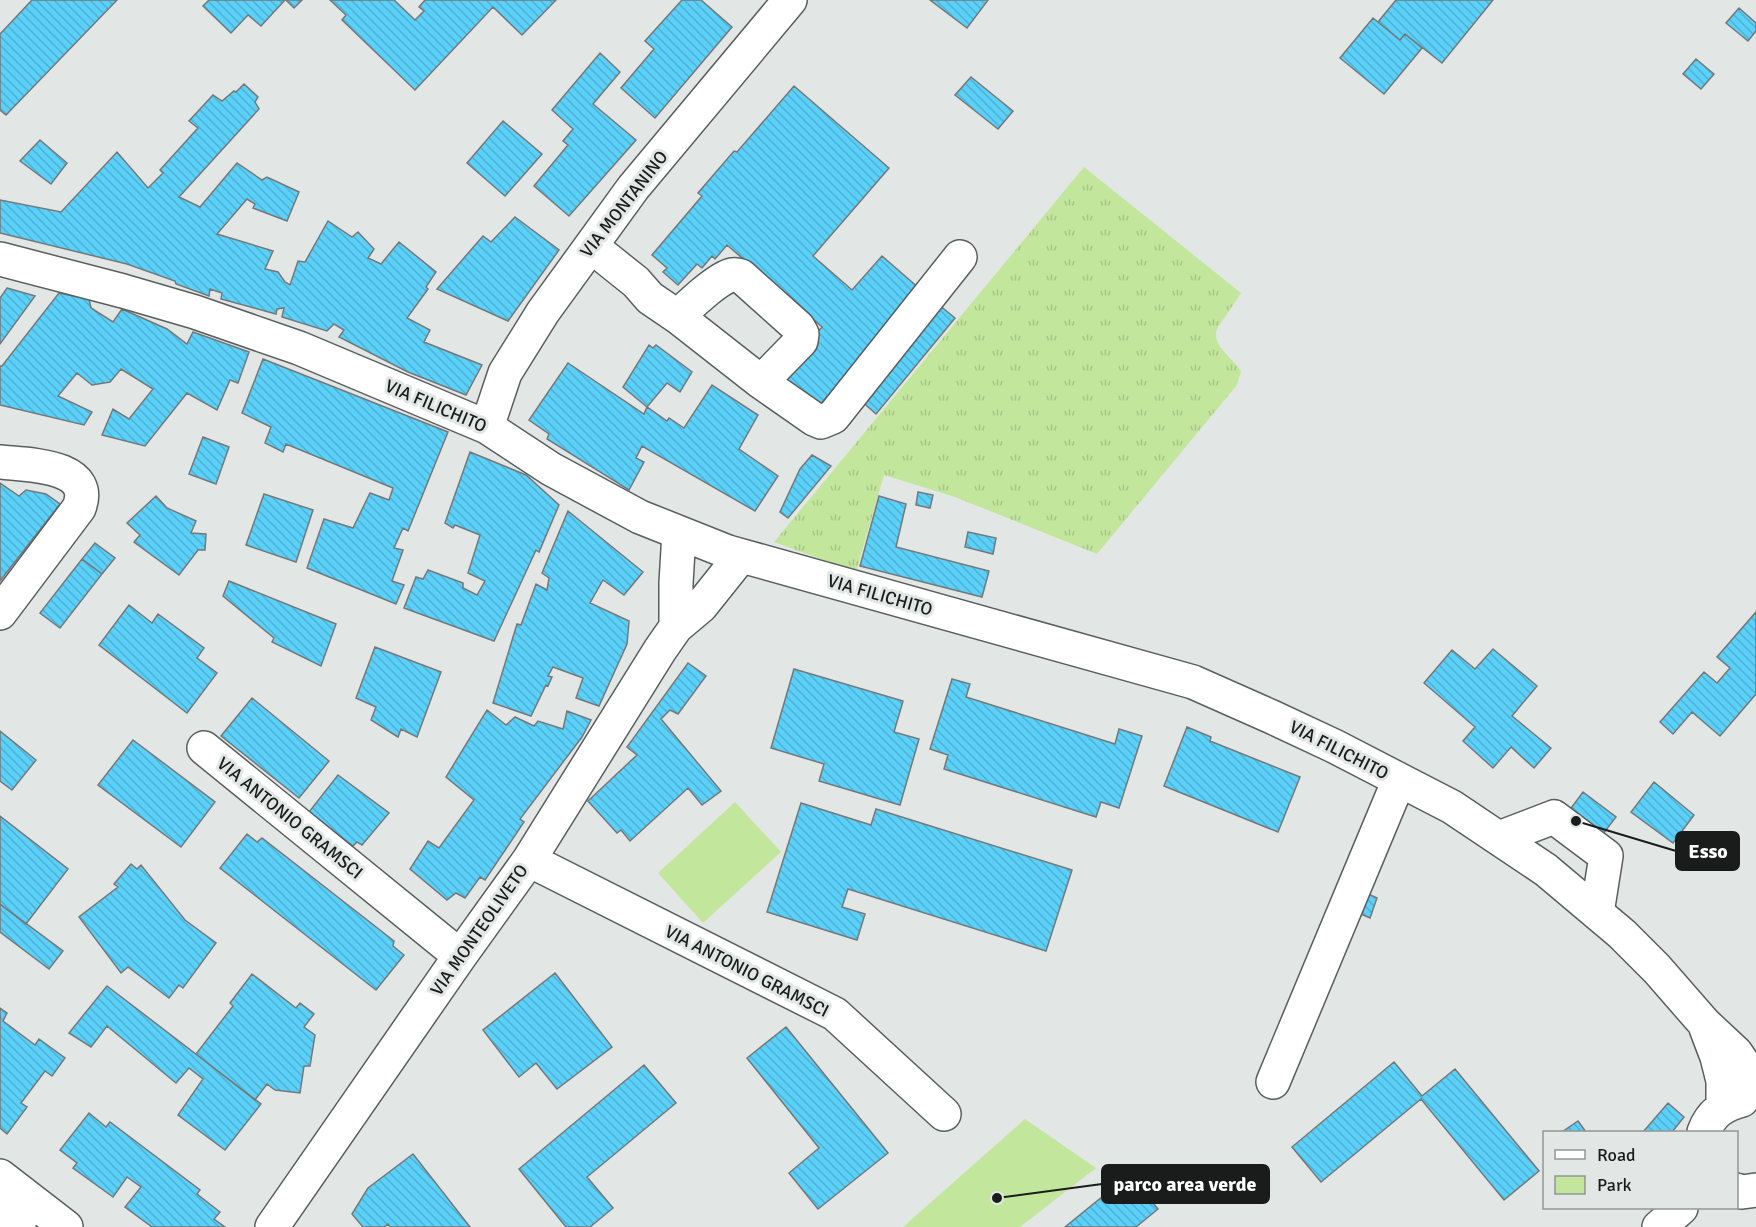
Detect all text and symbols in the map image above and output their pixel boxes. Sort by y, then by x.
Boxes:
street label: VIA MONTANINO [575,146,673,262]
street label: VIA FILICHITO [382,375,490,437]
street label: VIA FILICHITO [825,570,935,620]
street label: VIA FILICHITO [1286,716,1392,784]
street label: VIA ANTONIO GRAMSCI [213,752,367,884]
callout: Esso [1676,832,1739,870]
text: Esso [1688,839,1728,864]
street label: VIA MONTEOLIVETO [425,860,533,1000]
street label: VIA ANTONIO GRAMSCI [661,920,833,1022]
legend [1543,1131,1738,1209]
text: Road [1597,1144,1636,1166]
callout: parco area verde [1102,1165,1269,1203]
text: parco area verde [1113,1172,1257,1197]
text: Park [1597,1174,1632,1196]

